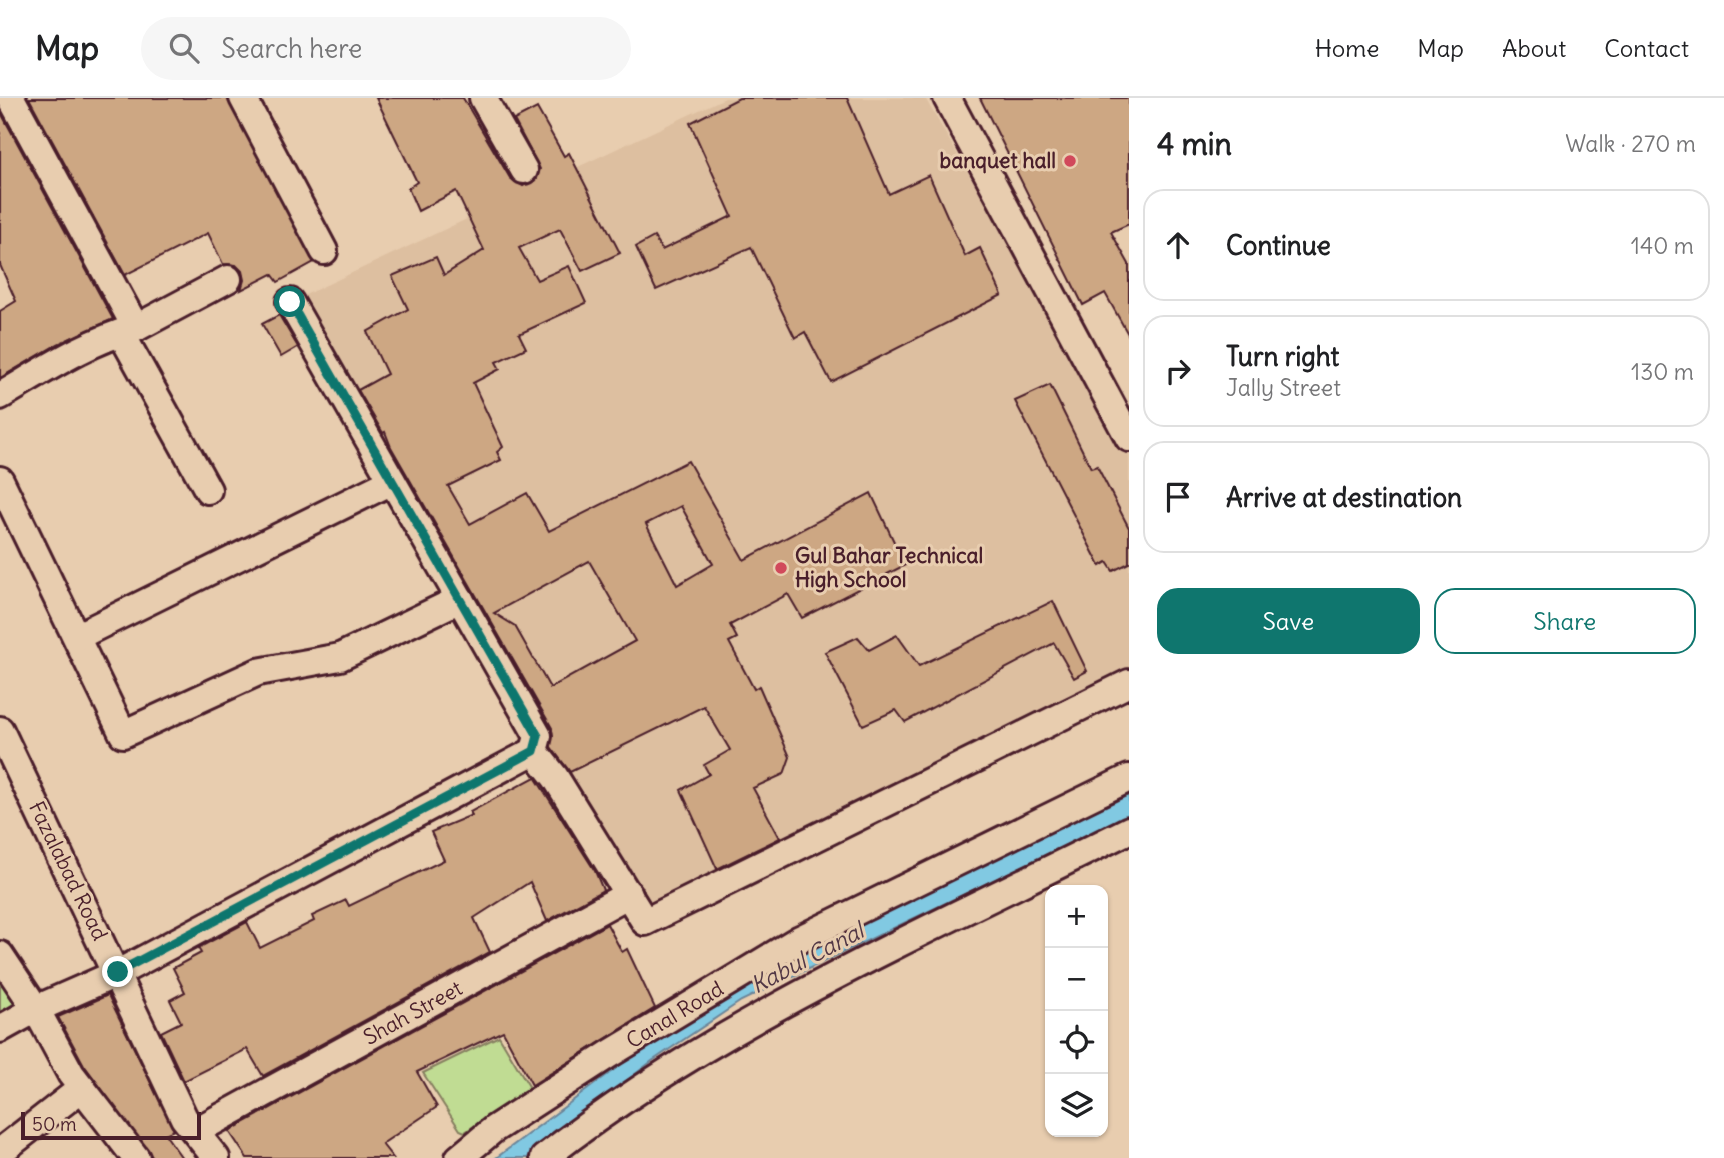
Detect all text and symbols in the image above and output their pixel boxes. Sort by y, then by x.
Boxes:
search box [141,17,631,80]
text: Map [35,27,99,69]
icon: search [165,29,203,67]
text: Search here [221,32,362,65]
text: Home [1315,33,1379,63]
text: Map [1417,33,1464,63]
text: About [1502,33,1566,63]
text: Contact [1604,33,1689,63]
text: 4 min [1157,125,1232,163]
text: Walk · 270 m [1565,129,1696,158]
place label: banquet hall [940,147,1056,174]
marker: banquet hall [1062,153,1078,169]
icon: ahead [1159,226,1197,264]
text: Continue [1226,229,1331,262]
text: 140 m [1631,231,1694,260]
route start [274,286,305,317]
text: Turn right [1226,340,1339,373]
icon: right [1159,352,1197,390]
text: 130 m [1631,357,1694,386]
text: Jally Street [1226,373,1341,402]
icon: arrive [1159,478,1197,516]
text: Arrive at destination [1226,481,1462,514]
place label: Gul Bahar Technical High School [795,542,983,593]
marker: Gul Bahar Technical High School [773,560,789,576]
button: Save [1157,588,1420,654]
button: Share [1434,588,1696,654]
street label: Fazalabad Road [23,797,114,945]
map controls [1045,885,1108,1137]
button: + [1045,885,1108,948]
water label: Kabul Canal [745,914,871,999]
button: − [1045,948,1108,1011]
route end [102,956,133,987]
street label: Shah Street [359,974,467,1051]
street label: Canal Road [621,975,728,1054]
button: locate [1045,1011,1108,1074]
button: layers [1045,1074,1108,1137]
scale bar [21,1109,201,1141]
text: 50 m [32,1112,77,1136]

